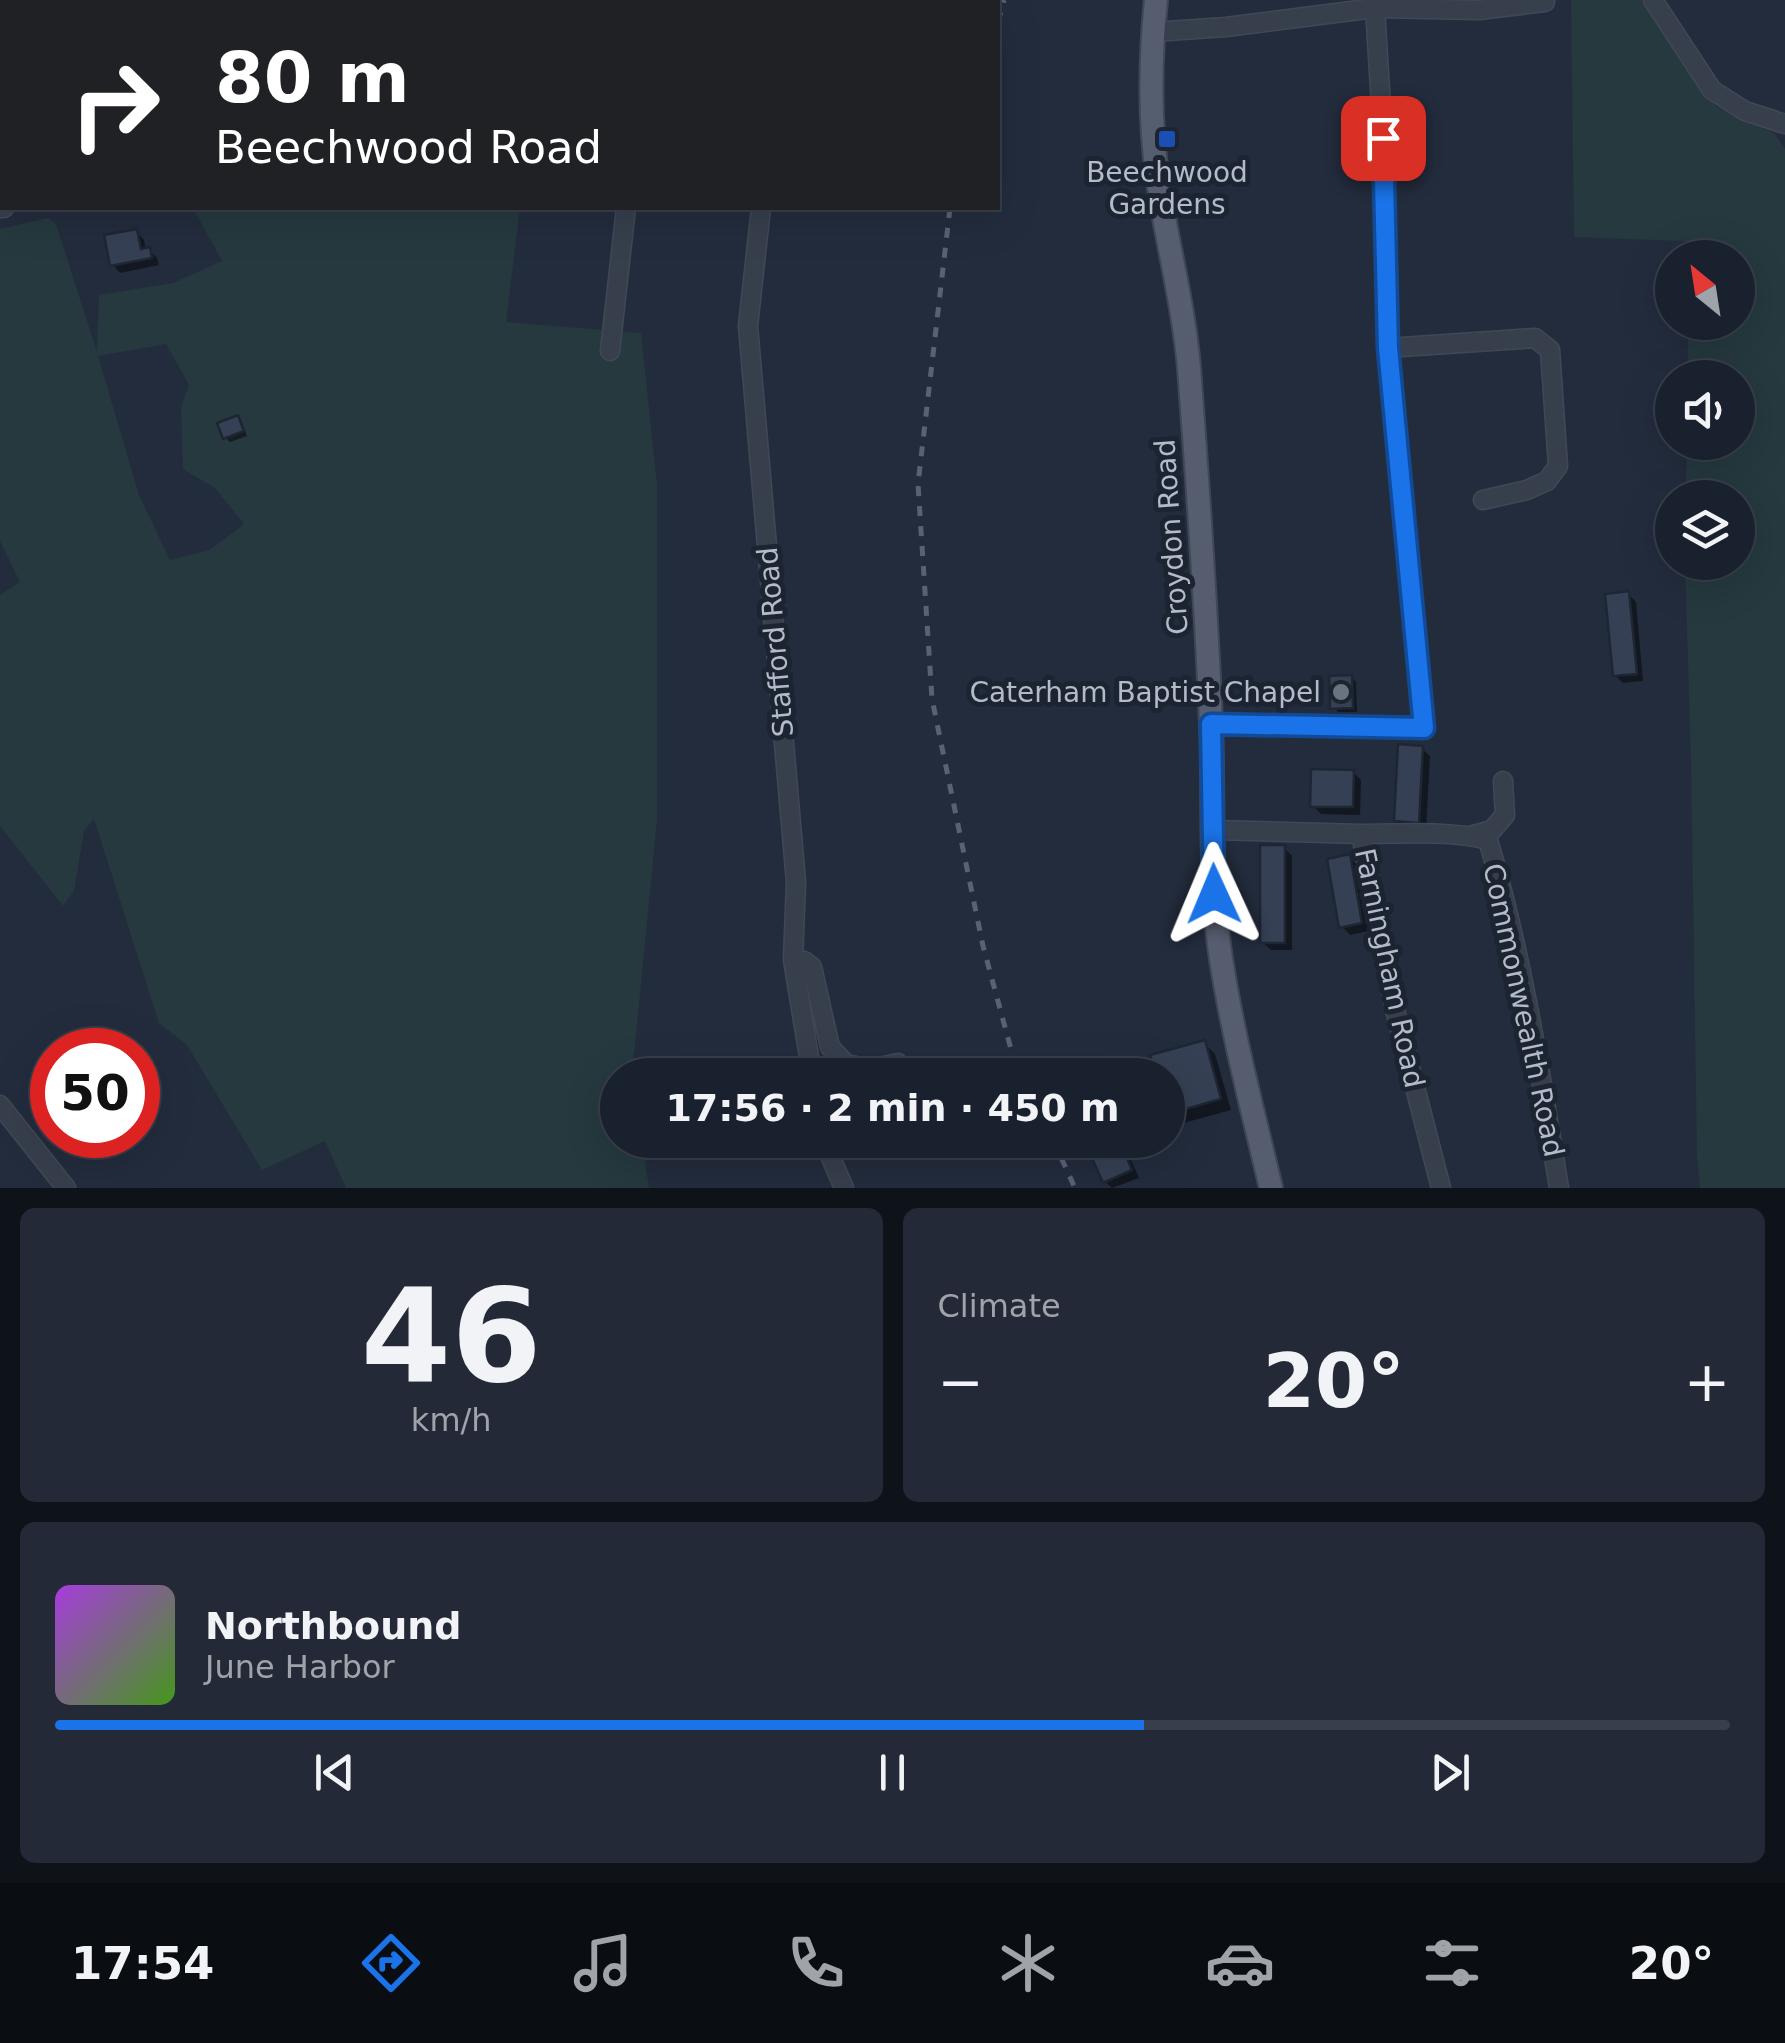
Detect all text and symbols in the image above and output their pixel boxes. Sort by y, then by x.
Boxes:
text: 80 m [215,37,410,119]
icon: right [50,40,180,170]
pin [1341,96,1426,181]
icon: arrive [1356,111,1411,166]
text: Beechwood Road [215,121,602,174]
marker: Beechwood Gardens [1156,128,1178,150]
place label: Beechwood Gardens [1086,156,1248,221]
north arrow [1655,240,1755,340]
map controls [1655,240,1755,580]
button: sound [1655,360,1755,460]
street label: Croydon Road [1148,438,1195,636]
button: layers [1655,480,1755,580]
street label: Stafford Road [751,546,800,738]
place label: Caterham Baptist Chapel [969,676,1321,709]
marker: Caterham Baptist Chapel [1330,681,1352,703]
position arrow [1162,842,1266,946]
street label: Farningham Road [1348,845,1431,1091]
street label: Commonwealth Road [1476,860,1571,1160]
speed limit sign: 50 [30,1028,160,1158]
text: 17:56 · 2 min · 450 m [665,1086,1120,1130]
text: 46 [361,1260,542,1412]
text: Climate [938,1287,1061,1325]
text: 20° [1263,1337,1405,1425]
text: − [938,1350,984,1414]
text: + [1684,1350,1730,1414]
text: km/h [411,1401,492,1439]
text: Northbound [205,1604,461,1648]
text: June Harbor [205,1648,395,1686]
icon: previous [307,1745,362,1800]
icon: pause [865,1745,920,1800]
icon: next [1423,1745,1478,1800]
icon: directions [356,1928,426,1998]
icon: music [568,1928,638,1998]
icon: phone [781,1928,851,1998]
icon: climate [993,1928,1063,1998]
icon: car [1205,1928,1275,1998]
icon: filters [1417,1928,1487,1998]
text: 17:54 [71,1937,214,1990]
text: 20° [1629,1937,1714,1990]

